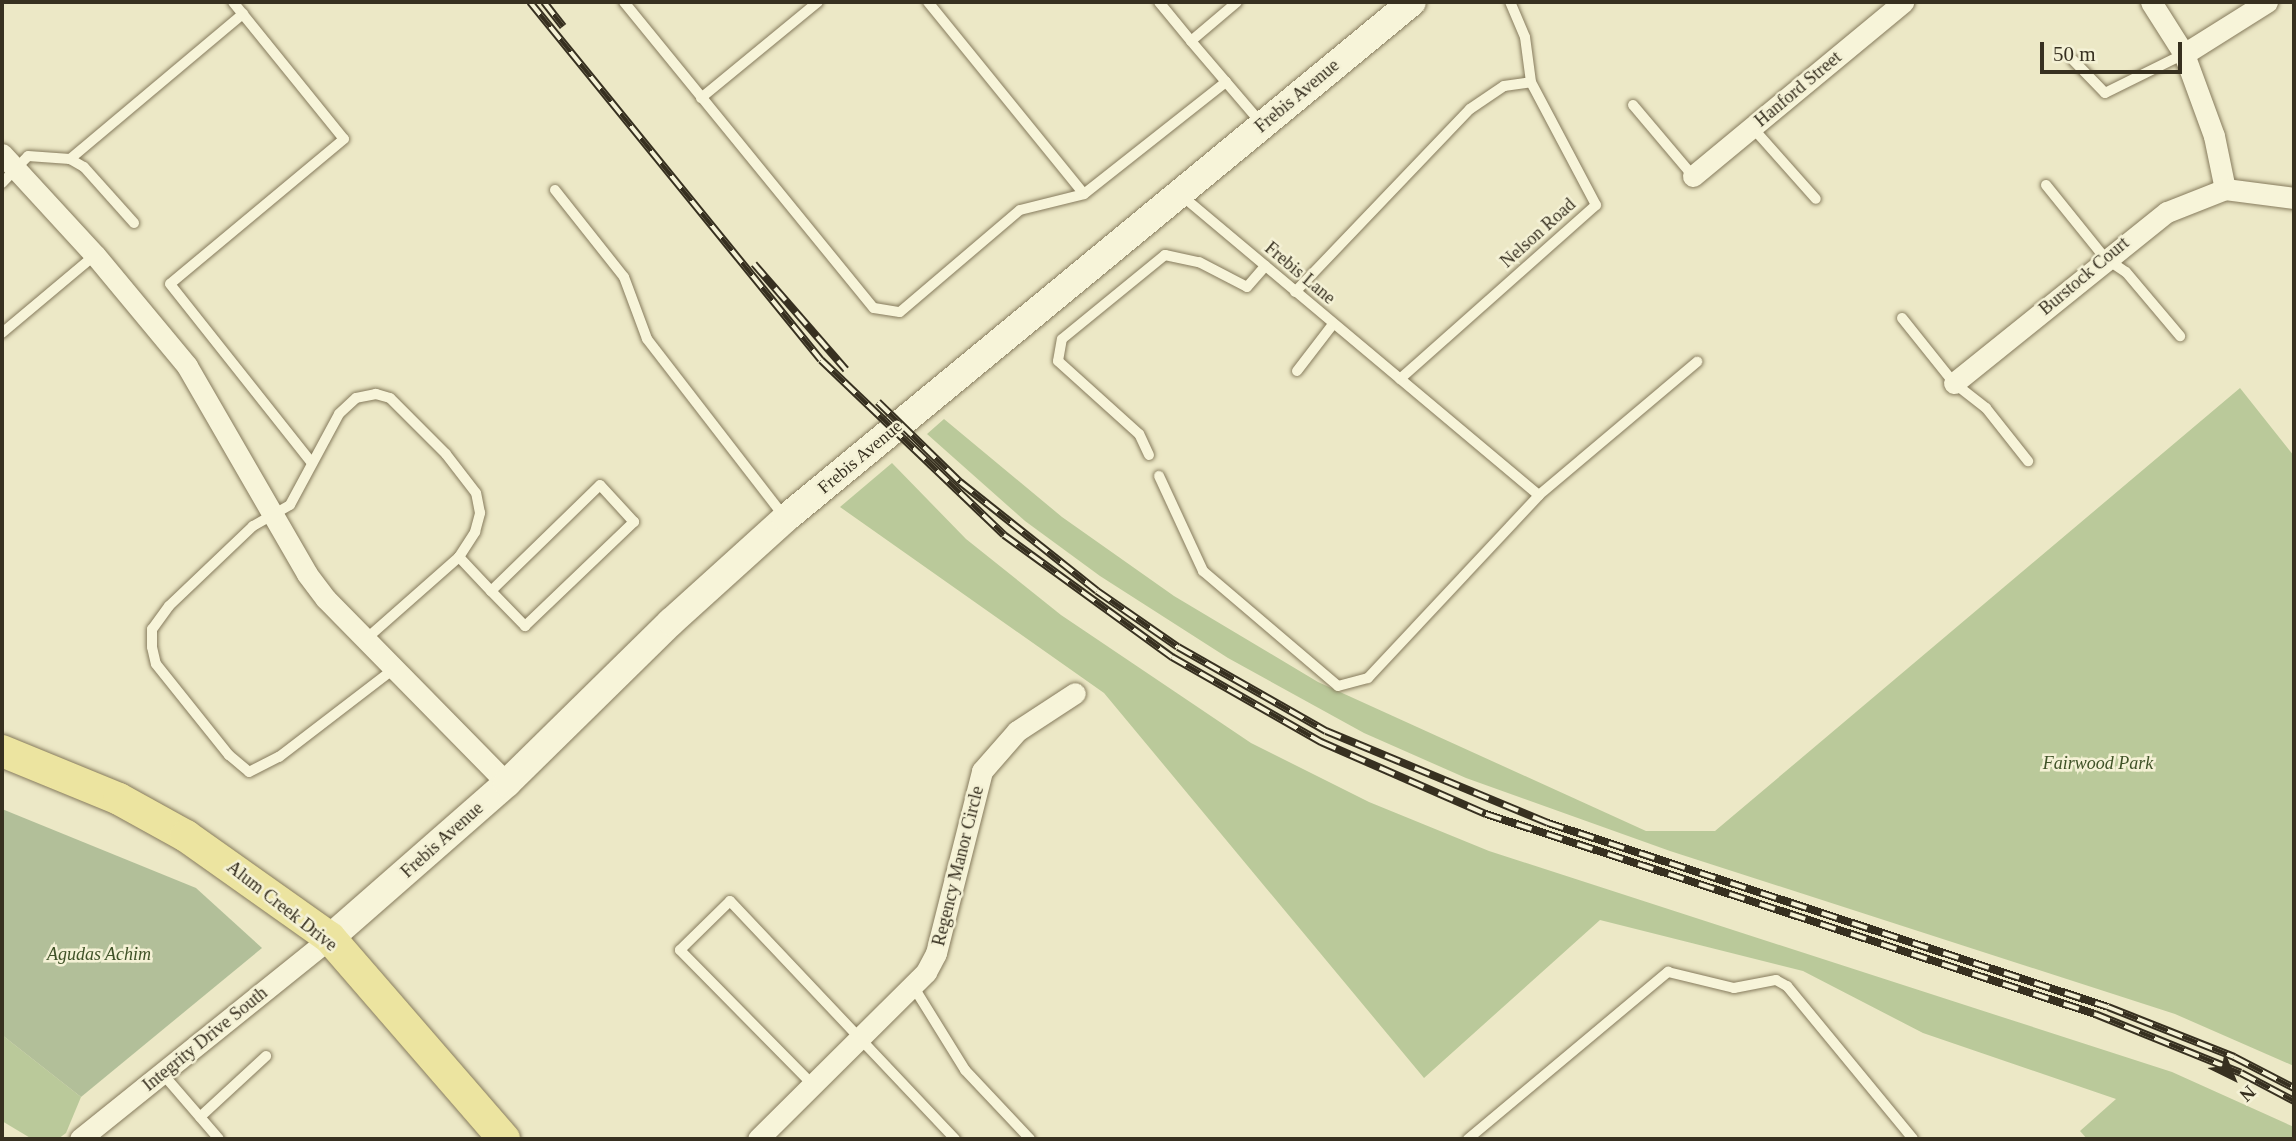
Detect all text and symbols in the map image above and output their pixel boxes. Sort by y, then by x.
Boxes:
scale bar [2044,28,2186,72]
text: 50 m [2053,42,2096,66]
street label: Hanford Street [1750,47,1846,131]
street label: Frebis Avenue [1250,54,1344,138]
street label: Nelson Road [1496,194,1580,272]
street label: Burstock Court [2035,232,2133,320]
street label: Frebis Lane [1260,237,1340,309]
street label: Frebis Avenue [813,415,907,499]
park label: Fairwood Park [2043,752,2153,774]
street label: Regency Manor Circle [928,784,988,948]
street label: Frebis Avenue [396,797,488,883]
street label: Alum Creek Drive [223,856,341,956]
park label: Agudas Achim [47,943,151,965]
street label: Integrity Drive South [138,982,272,1096]
north arrow [2198,1043,2268,1113]
text: N [2235,1081,2260,1106]

